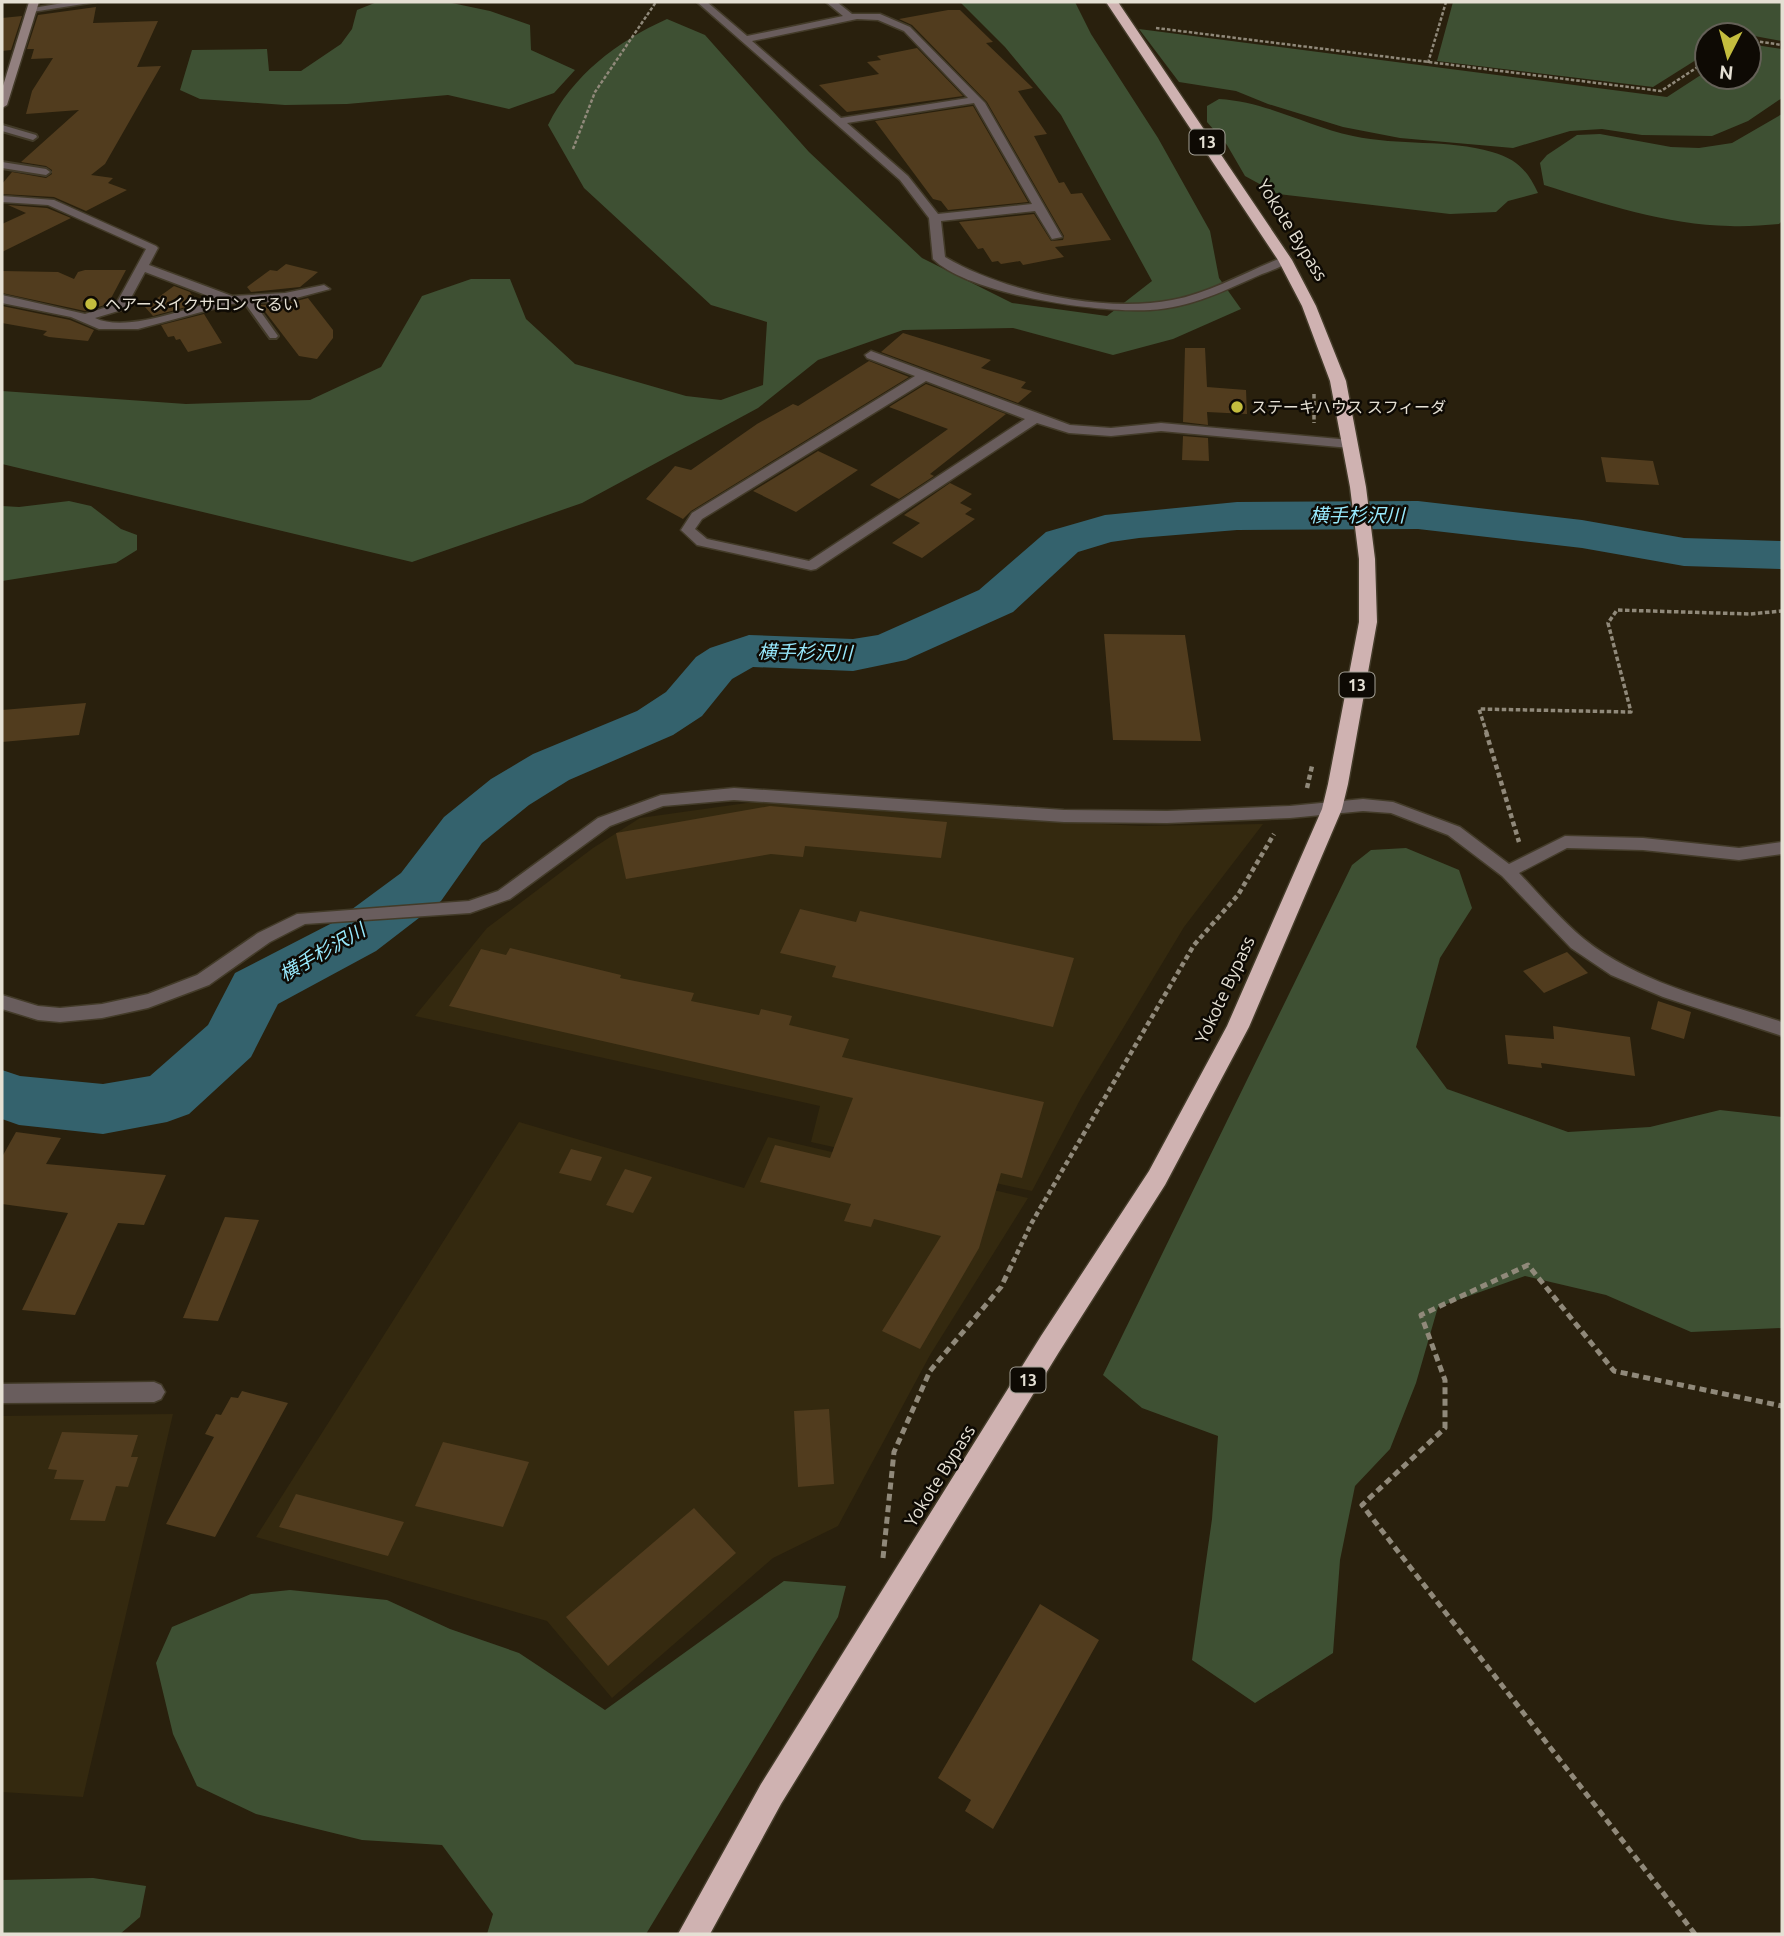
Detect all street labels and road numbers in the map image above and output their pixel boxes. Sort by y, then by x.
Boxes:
road number: 13 [1190,130,1224,154]
street label: Yokote Bypass [1254,175,1332,284]
road number: 13 [1340,672,1374,698]
street label: Yokote Bypass [1191,933,1258,1046]
road number: 13 [1010,1368,1046,1392]
street label: Yokote Bypass [900,1421,978,1530]

